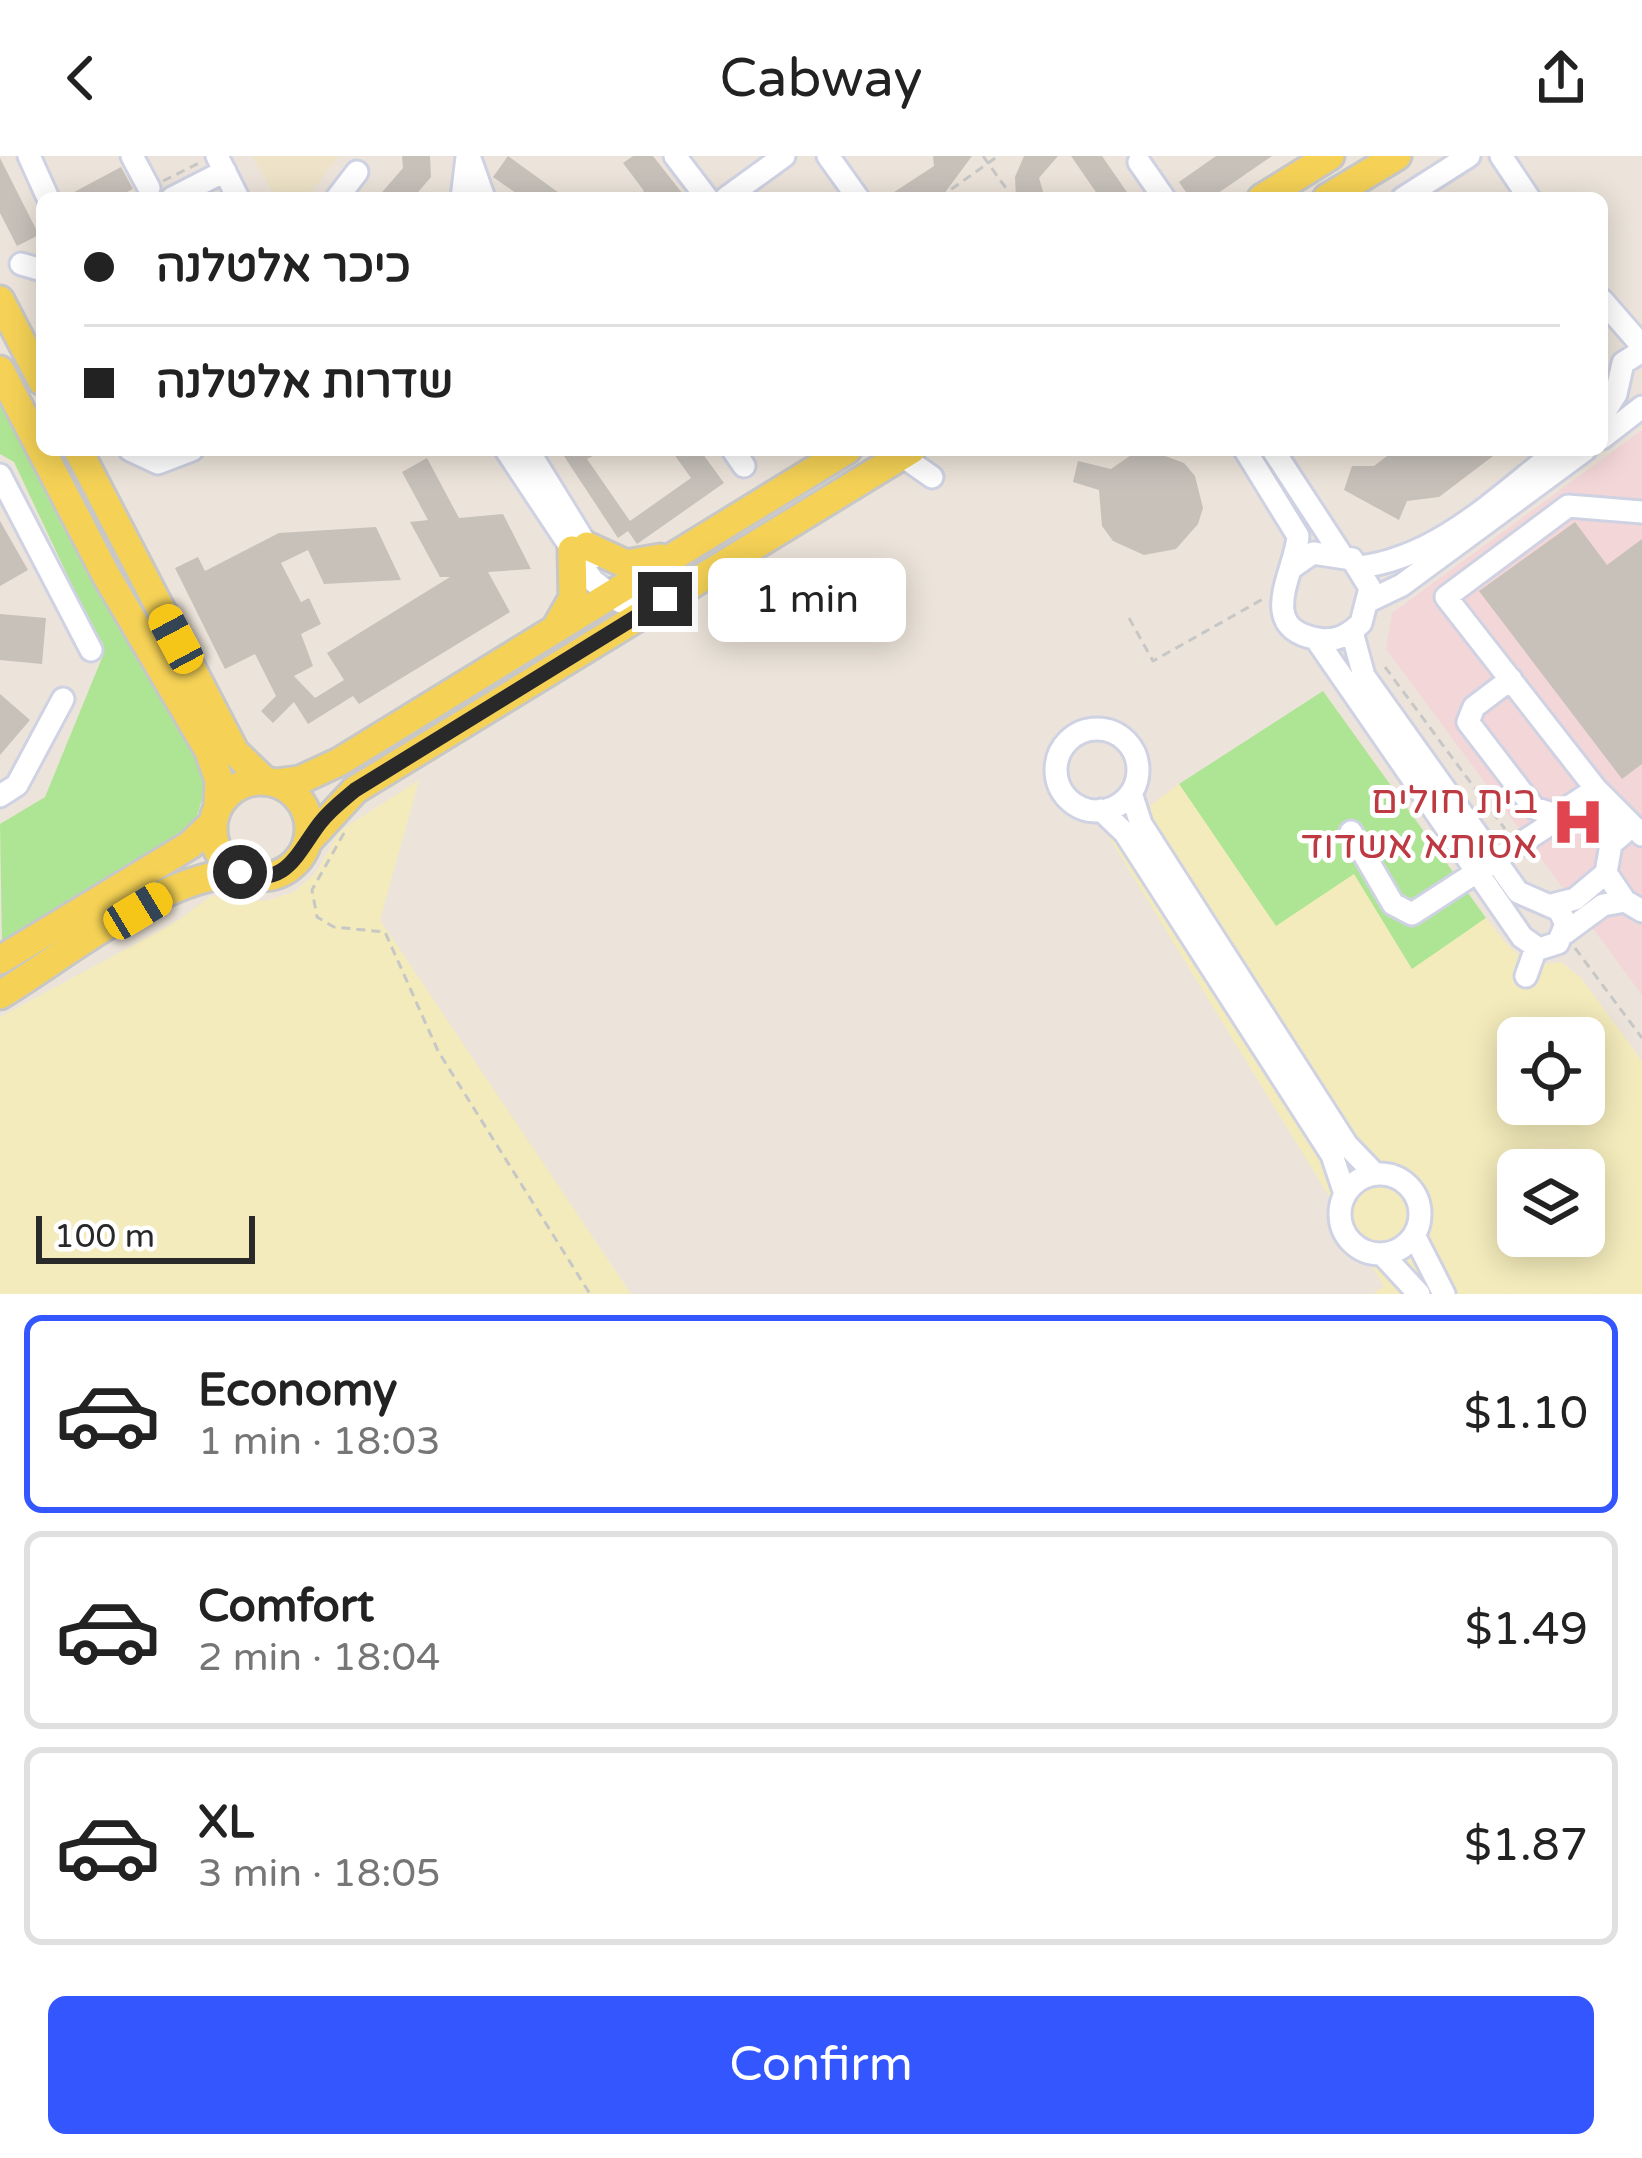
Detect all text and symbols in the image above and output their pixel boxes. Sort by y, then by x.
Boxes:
icon: back [48,45,114,111]
icon: share [1528,45,1594,111]
text: Cabway [720,46,922,111]
text: כיכר אלטלנה [156,240,411,294]
text: שדרות אלטלנה [156,356,453,410]
callout: 1 min [707,557,905,641]
route end [638,572,692,626]
text: 1 min [755,576,859,623]
car [143,599,209,679]
place label: בית חולים אסותא אשדוד [1301,777,1538,869]
hospital icon: בית חולים אסותא אשדוד [1549,793,1607,851]
route start [213,845,267,899]
car [98,877,178,945]
map controls [1497,1017,1605,1257]
button: locate [1497,1017,1605,1125]
button: layers [1497,1149,1605,1257]
scale bar [36,1210,255,1263]
text: 100 m [54,1217,155,1256]
icon: car [54,1360,162,1468]
text: Economy [198,1364,397,1418]
text: $1.10 [1464,1387,1588,1441]
text: 1 min · 18:03 [198,1418,440,1465]
icon: car [54,1576,162,1684]
text: Comfort [198,1580,374,1634]
text: $1.49 [1465,1603,1588,1657]
text: 2 min · 18:04 [198,1634,440,1681]
icon: car [54,1792,162,1900]
text: XL [198,1796,254,1850]
text: $1.87 [1464,1819,1588,1873]
text: 3 min · 18:05 [198,1850,440,1897]
button: Confirm [48,1996,1594,2134]

